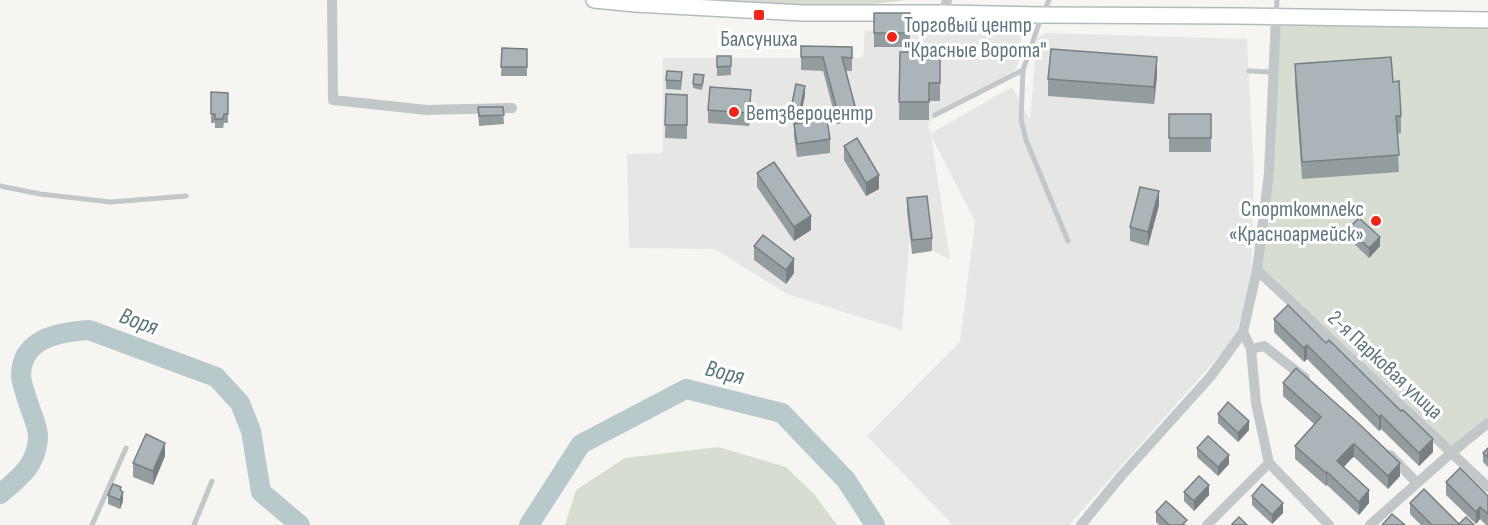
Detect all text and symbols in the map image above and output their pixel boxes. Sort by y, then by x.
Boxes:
marker: Балсуниха [752,8,766,22]
place label: Торговый центр "Красные Ворота" [904,12,1047,64]
place label: Балсуниха [720,26,798,53]
marker: Торговый центр "Красные Ворота" [885,30,899,44]
place label: Ветзвероцентр [746,100,873,127]
marker: Ветзвероцентр [727,105,741,119]
place label: Спорткомплекс «Красноармейск» [1229,196,1364,248]
marker: Спорткомплекс «Красноармейск» [1369,214,1383,228]
water label: Воря [115,301,163,342]
street label: 2-я Парковая улица [1322,305,1448,425]
water label: Воря [702,354,748,391]

